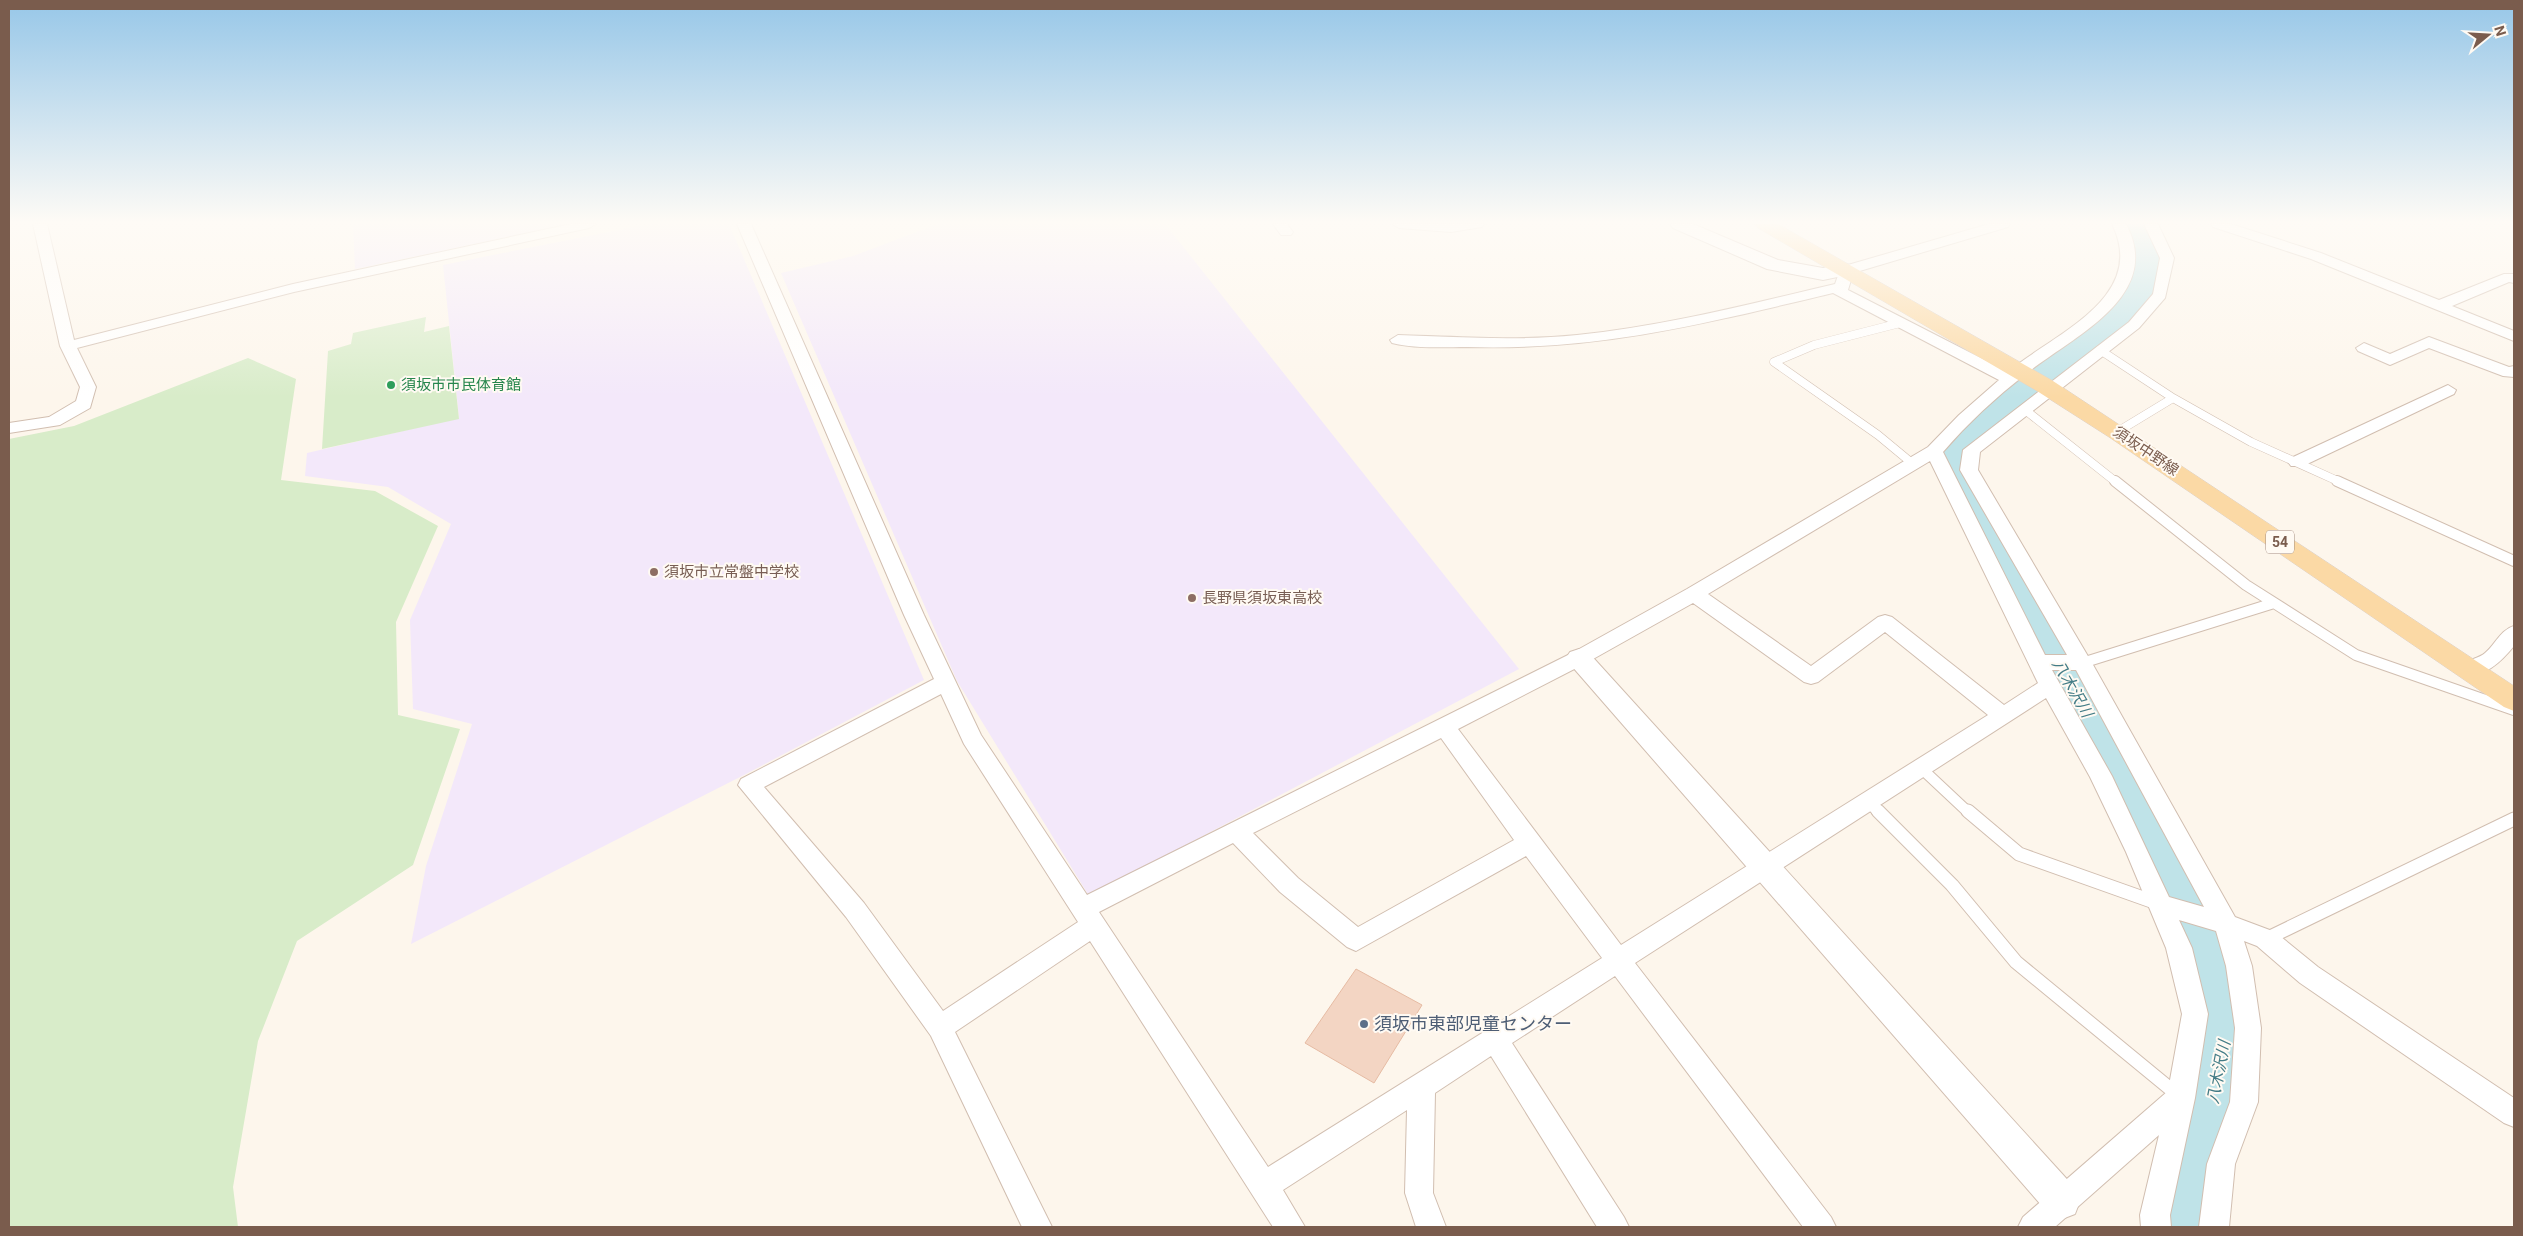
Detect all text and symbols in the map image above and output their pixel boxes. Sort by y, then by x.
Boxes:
north arrow [2463,10,2513,60]
text: N [2491,24,2510,38]
place label: 須坂市市民体育館 [401,376,521,394]
marker: 須坂市市民体育館 [385,379,397,391]
street label: 須坂中野線 [2110,423,2182,479]
road number: 54 [2266,530,2294,554]
place label: 須坂市立常盤中学校 [664,563,799,581]
marker: 須坂市立常盤中学校 [648,566,660,578]
place label: 長野県須坂東高校 [1202,589,1322,607]
marker: 長野県須坂東高校 [1186,592,1198,604]
water label: 八木沢川 [2048,656,2098,722]
place label: 須坂市東部児童センター [1374,1013,1572,1034]
marker: 須坂市東部児童センター [1358,1018,1370,1030]
water label: 八木沢川 [2203,1037,2234,1105]

